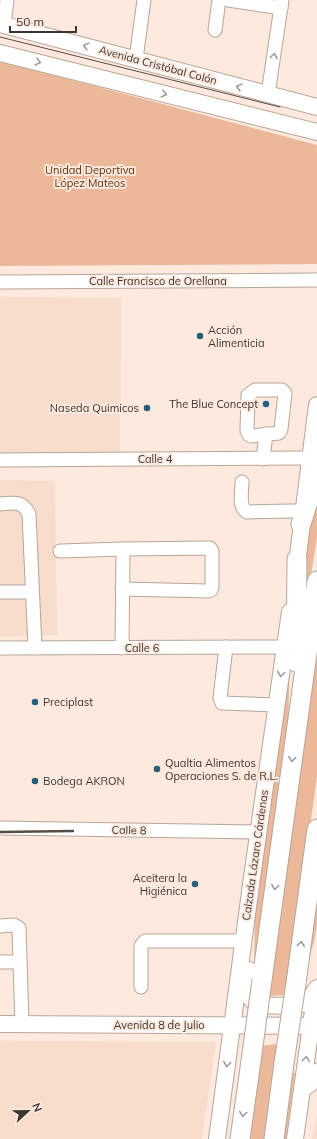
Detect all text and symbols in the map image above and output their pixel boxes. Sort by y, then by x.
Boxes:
scale bar [10,8,76,34]
text: 50 m [16,14,44,29]
one-way arrow [83,42,90,51]
street label: Avenida Cristóbal Colón [97,42,219,88]
one-way arrow [269,53,278,59]
one-way arrow [35,58,41,66]
one-way arrow [235,83,242,91]
one-way arrow [161,89,167,97]
park label: Unidad Deportiva López Mateos [45,163,135,190]
street label: Calle Francisco de Orellana [89,274,227,288]
place label: Acción Alimenticia [208,323,265,350]
marker: Acción Alimenticia [195,331,205,341]
place label: The Blue Concept [169,397,258,411]
marker: The Blue Concept [261,399,271,409]
place label: Naseda Quimicos [50,401,139,415]
marker: Naseda Quimicos [142,403,152,413]
street label: Calle 4 [138,452,173,466]
street label: Calle 6 [125,641,160,655]
one-way arrow [277,671,286,677]
place label: Preciplast [43,695,93,709]
marker: Preciplast [30,697,40,707]
one-way arrow [288,755,297,762]
place label: Qualtia Alimentos Operaciones S. de R.L. [165,756,278,783]
marker: Qualtia Alimentos Operaciones S. de R.L. [152,764,162,774]
place label: Bodega AKRON [43,774,125,788]
marker: Bodega AKRON [30,776,40,786]
street label: Calzada Lázaro Cárdenas [239,789,271,921]
street label: Calle 8 [112,823,147,837]
place label: Aceitera la Higiénica [133,871,187,898]
marker: Aceitera la Higiénica [190,879,200,889]
one-way arrow [271,884,280,890]
one-way arrow [296,941,305,948]
street label: Avenida 8 de Julio [113,1018,205,1032]
one-way arrow [301,1056,310,1062]
one-way arrow [223,1060,232,1067]
north arrow [8,1091,48,1131]
text: N [29,1101,45,1114]
one-way arrow [239,1111,248,1117]

